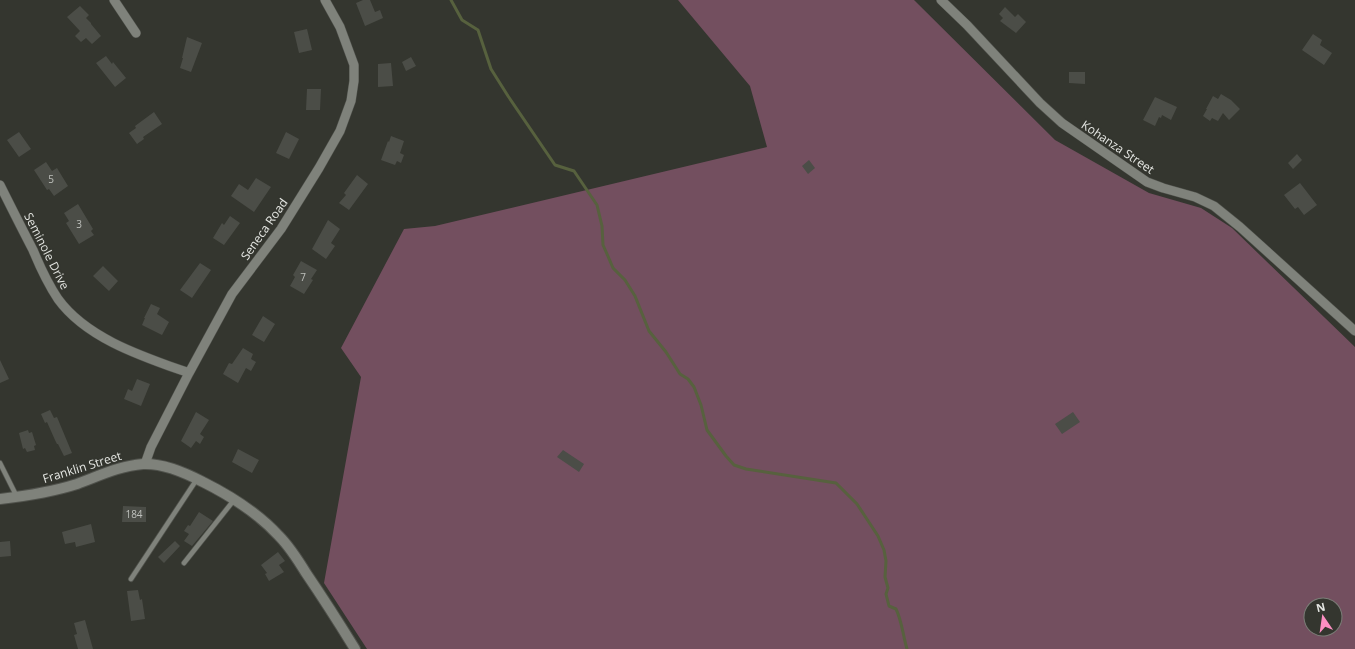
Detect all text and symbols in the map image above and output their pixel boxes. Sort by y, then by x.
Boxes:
street label: Kohanza Street [1078,116,1158,178]
house number: 5 [48,172,54,186]
street label: Seneca Road [237,195,291,263]
street label: Seminole Drive [20,210,74,293]
house number: 3 [76,217,82,231]
house number: 7 [300,270,306,284]
street label: Franklin Street [41,447,123,487]
house number: 184 [125,507,143,521]
north arrow [1303,597,1343,637]
text: N [1315,598,1327,615]

